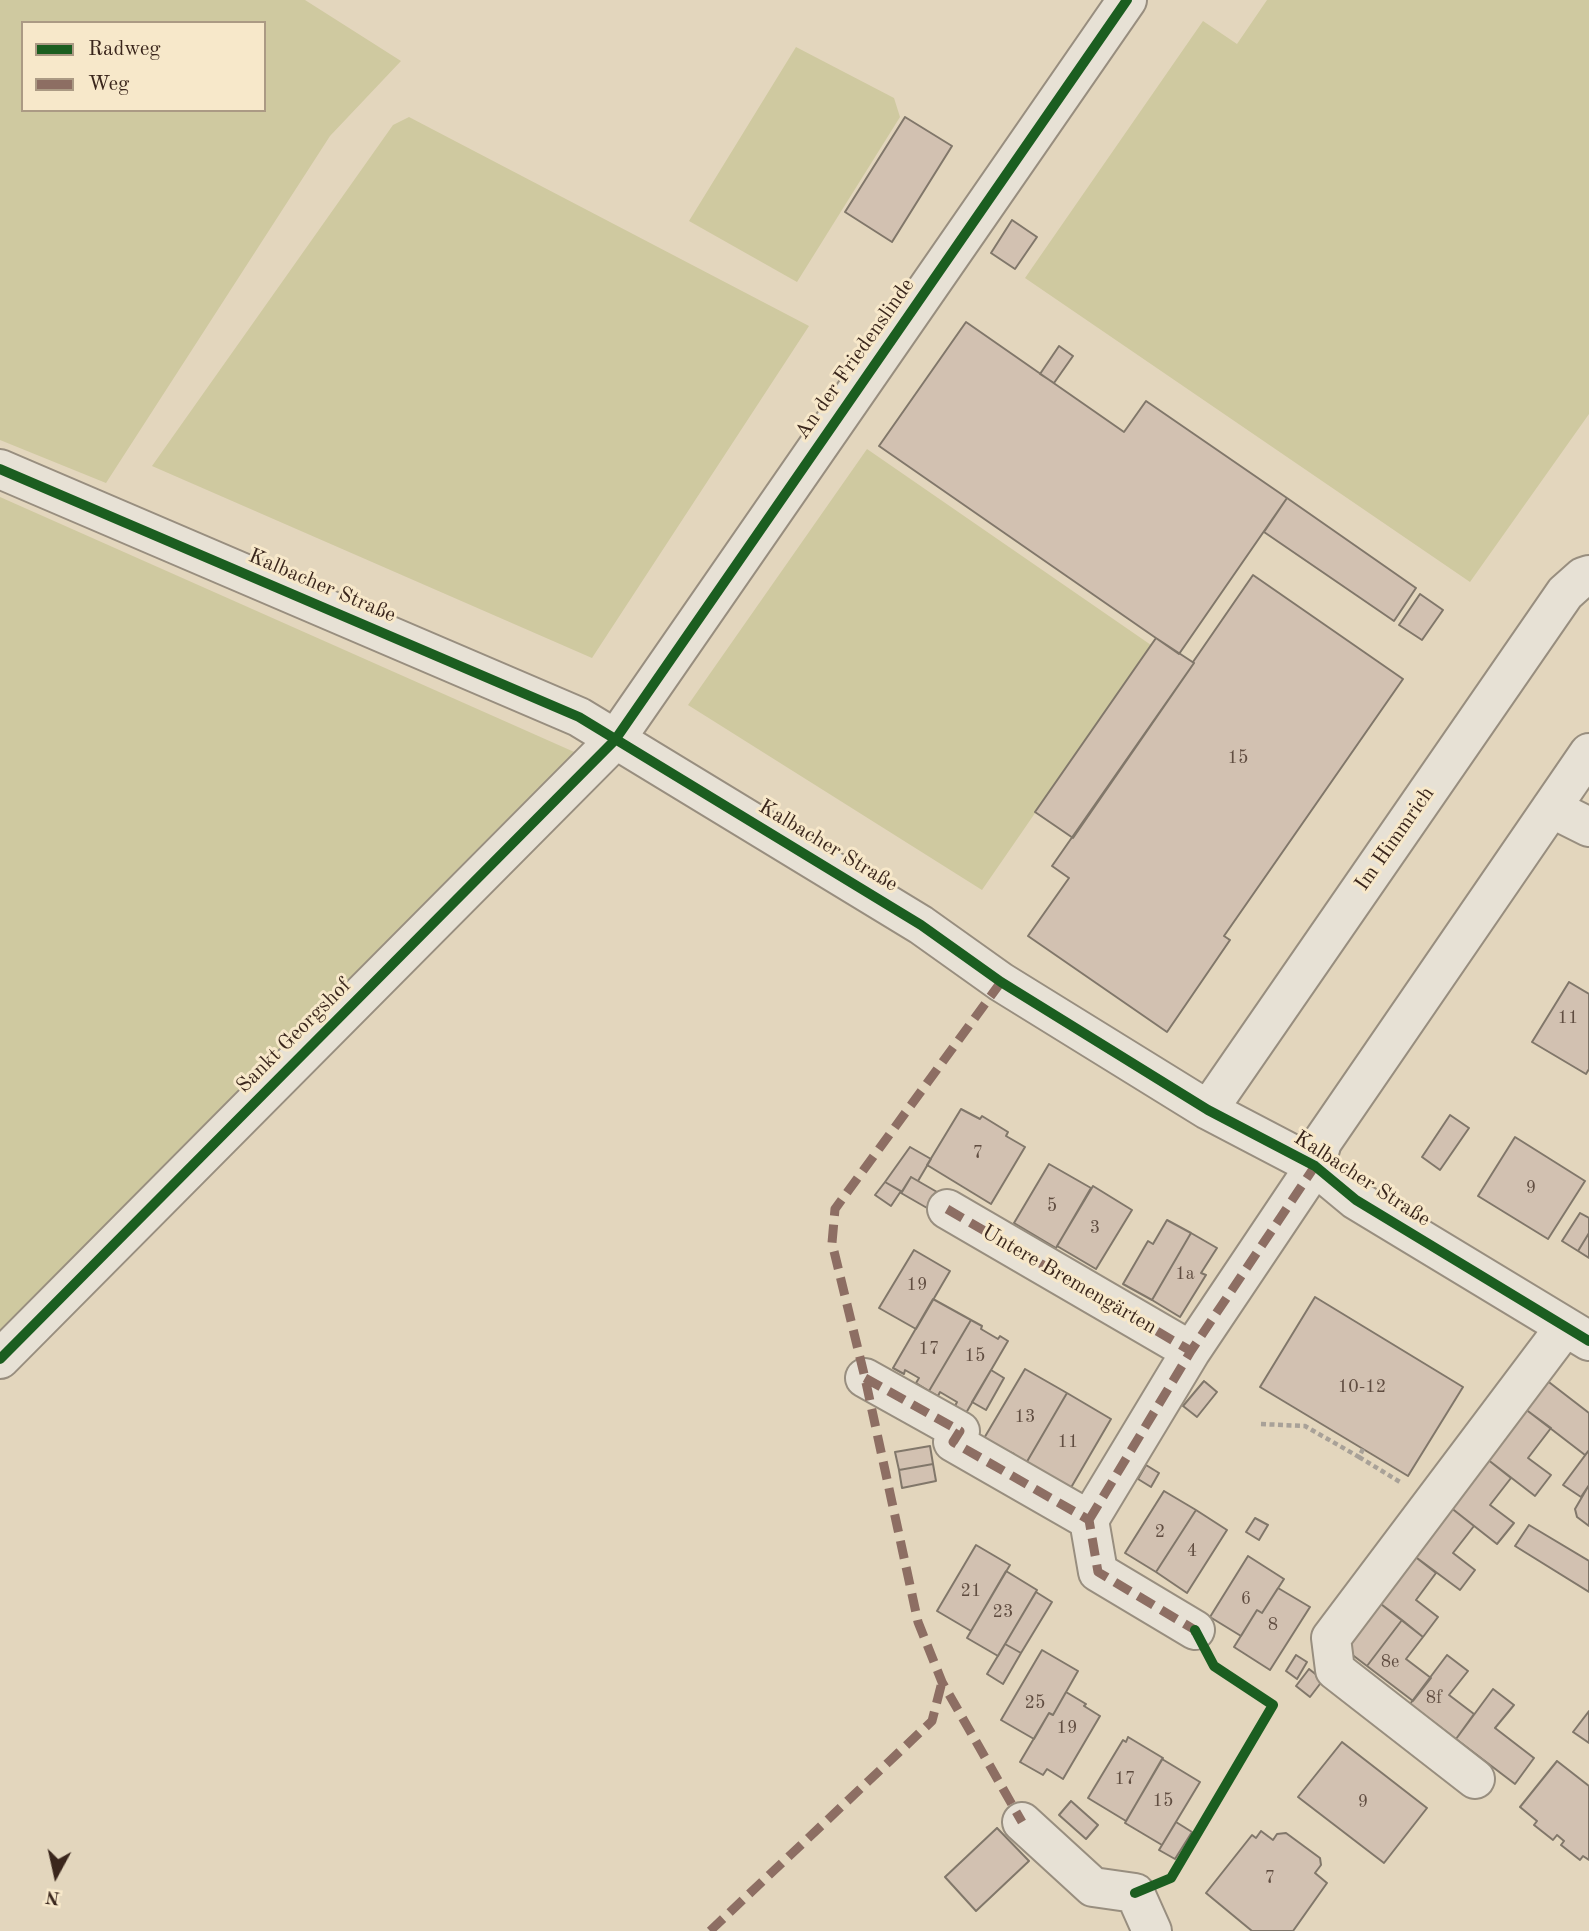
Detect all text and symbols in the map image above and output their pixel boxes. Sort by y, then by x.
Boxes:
legend [21,21,266,112]
text: Radweg [88,39,161,60]
text: Weg [88,74,129,95]
street label: An der Friedenslinde [790,274,920,444]
street label: Kalbacher Straße [244,544,400,628]
house number: 15 [1228,747,1248,769]
street label: Im Himmrich [1350,782,1440,896]
street label: Kalbacher Straße [754,795,902,897]
street label: Sankt Georgshof [231,973,357,1099]
house number: 11 [1558,1007,1578,1029]
street label: Kalbacher Straße [1289,1125,1435,1233]
house number: 7 [973,1142,983,1164]
house number: 9 [1526,1177,1536,1199]
house number: 5 [1047,1195,1057,1217]
house number: 3 [1090,1217,1100,1239]
street label: Untere Bremengärten [977,1220,1161,1340]
house number: 1a [1175,1263,1195,1285]
house number: 19 [907,1274,927,1296]
house number: 17 [919,1338,939,1360]
house number: 15 [965,1345,985,1367]
house number: 10-12 [1338,1376,1386,1398]
house number: 13 [1015,1406,1035,1428]
house number: 11 [1058,1431,1078,1453]
house number: 2 [1155,1521,1165,1543]
house number: 4 [1187,1540,1197,1562]
house number: 21 [961,1580,981,1602]
house number: 6 [1241,1588,1251,1610]
house number: 23 [993,1601,1013,1623]
house number: 8 [1268,1614,1278,1636]
house number: 8e [1381,1651,1399,1673]
house number: 8f [1426,1687,1442,1709]
house number: 25 [1025,1692,1045,1714]
house number: 19 [1057,1717,1077,1739]
house number: 17 [1115,1768,1135,1790]
house number: 15 [1153,1790,1173,1812]
house number: 9 [1358,1791,1368,1813]
north arrow [21,1840,91,1910]
house number: 7 [1265,1867,1275,1889]
text: N [44,1886,62,1907]

